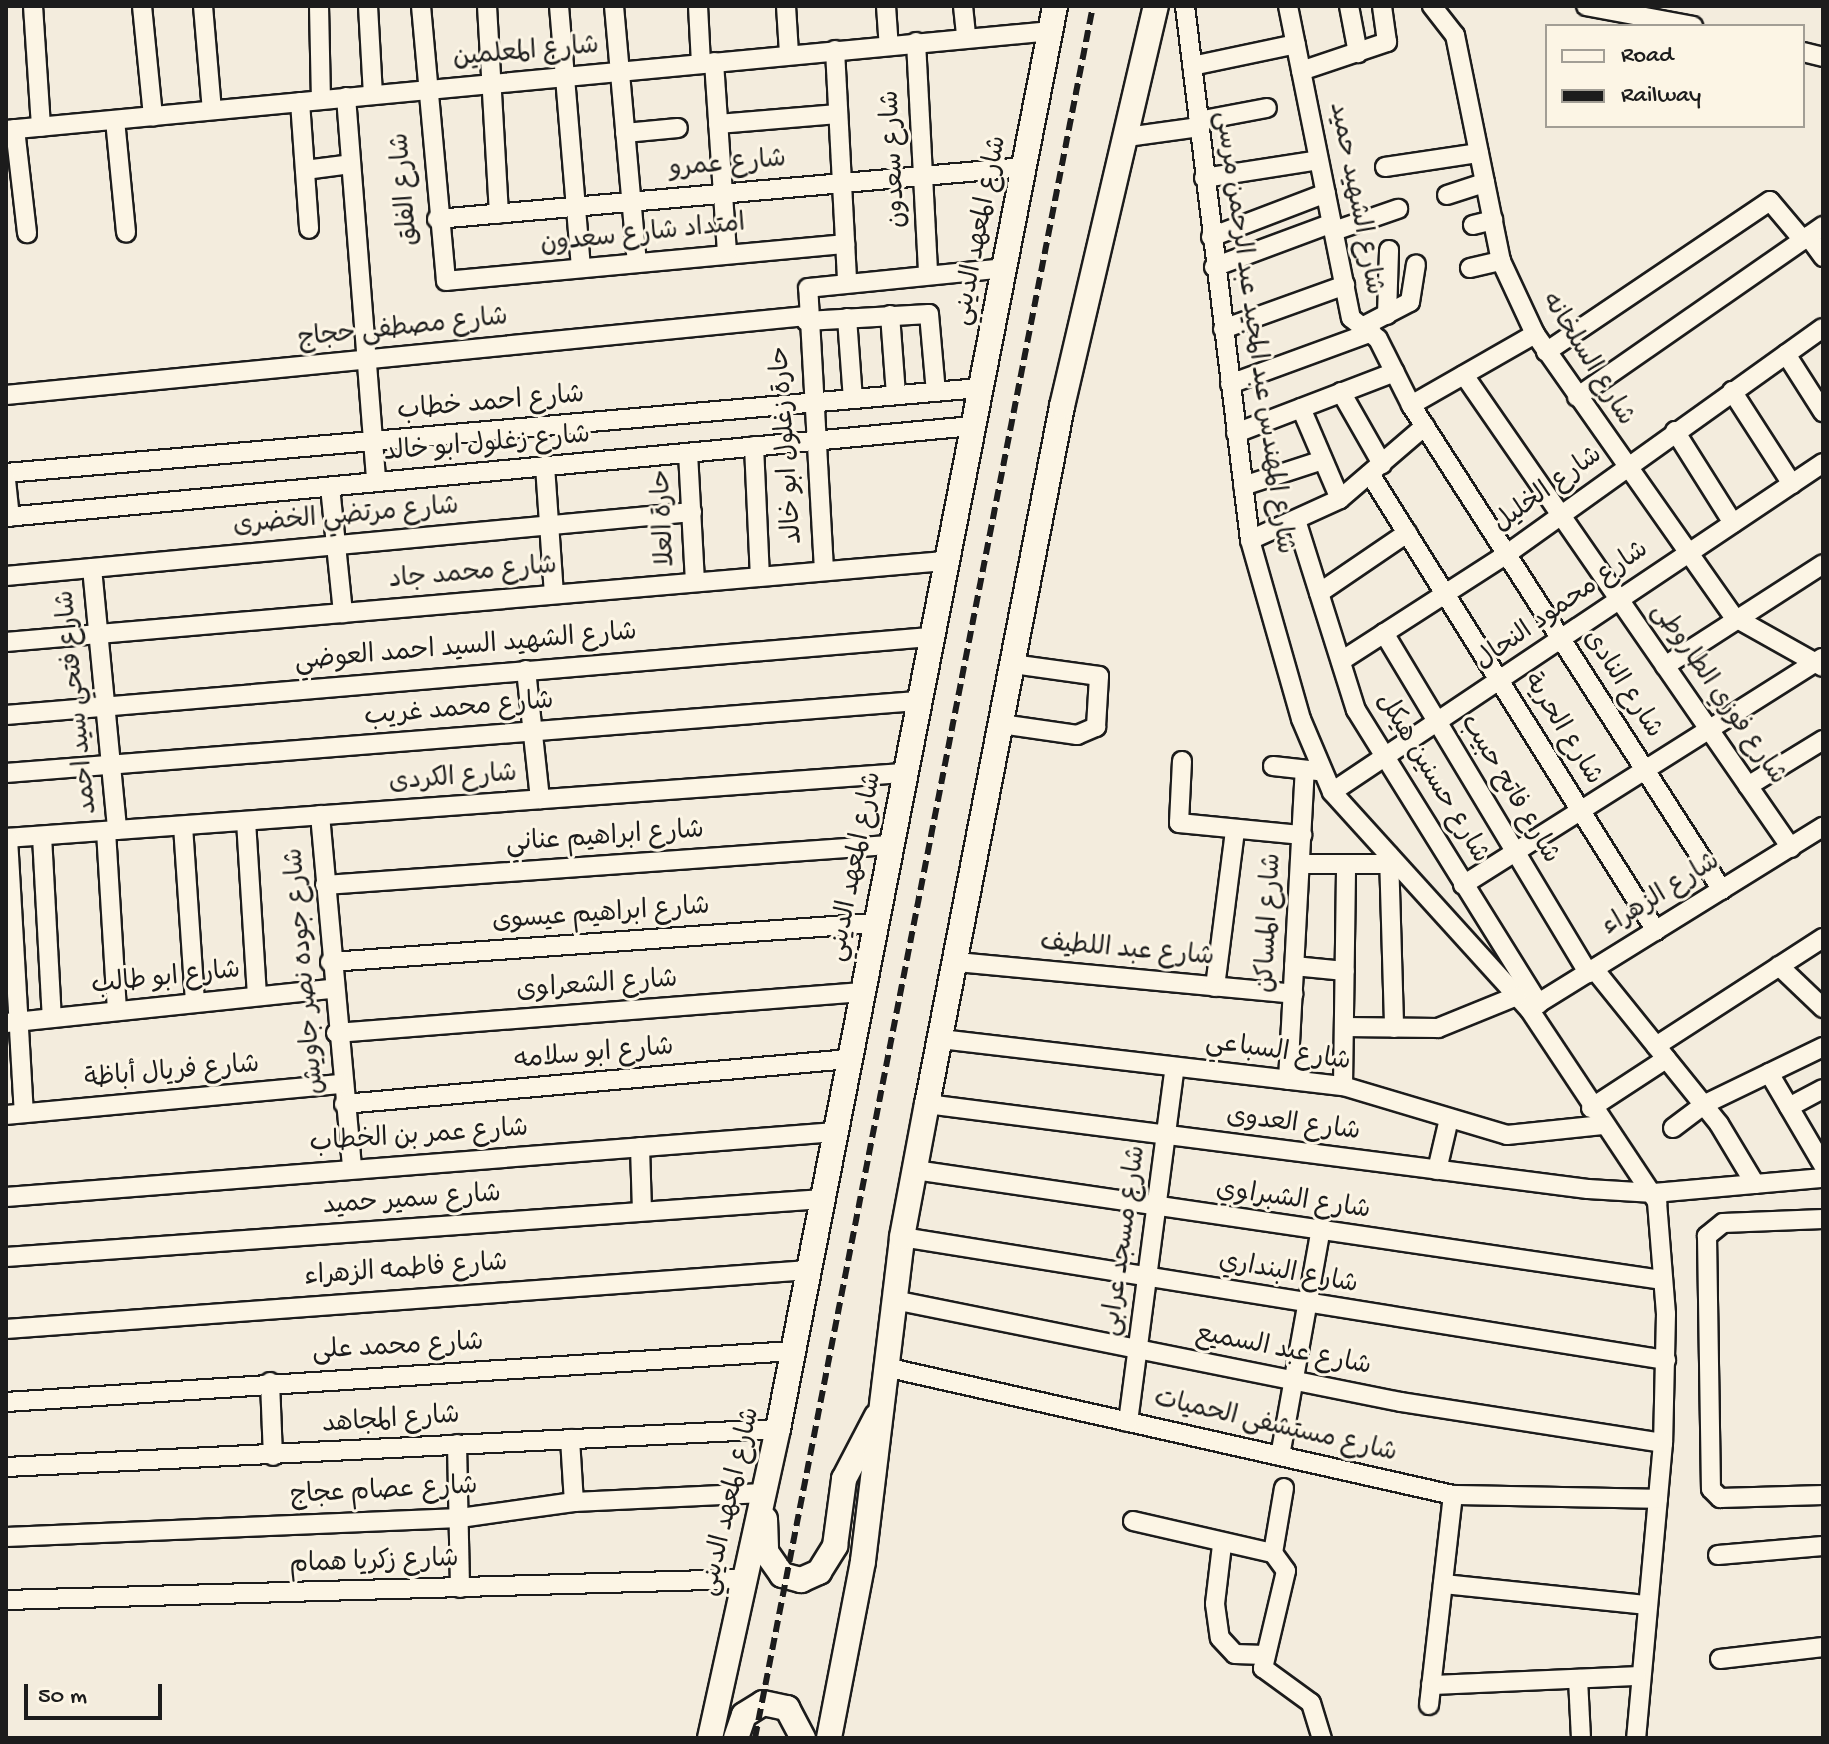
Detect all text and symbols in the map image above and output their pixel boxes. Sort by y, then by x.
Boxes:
legend [1545,24,1805,128]
street label: شارع المعلمين [452,32,600,76]
text: Road [1621,42,1673,71]
text: Railway [1621,82,1701,111]
street label: شارع سعدون [877,89,915,229]
street label: شارع الشهيد حميد [1320,100,1388,298]
street label: شارع المهندس عبد المجيد عبد الرحمن مرسى [1205,110,1299,556]
street label: شارع الفلق [387,131,427,247]
street label: شارع المعهد الديني [948,134,1016,328]
street label: شارع عمرو [668,145,788,187]
street label: امتداد شارع سعدون [539,210,747,262]
street label: شارع السلخانه [1533,287,1639,433]
street label: شارع مصطفى حجاج [297,303,509,357]
street label: حارة زغلول ابو خالد [767,345,811,545]
street label: شارع احمد خطاب [396,381,586,429]
street label: شارع زغلول ابو خالد [383,421,591,471]
street label: شارع الخليل [1488,441,1610,541]
street label: حارة العلا [648,468,684,568]
street label: شارع مرتضي الخضرى [232,493,460,543]
street label: شارع محمود النحال [1470,536,1656,678]
street label: شارع محمد جاد [388,552,558,598]
street label: شارع فتحي سيد احمد [52,588,106,816]
street label: شارع فوزي الطاروطى [1642,598,1792,792]
street label: شارع الشهيد السيد احمد العوضي [294,618,638,680]
street label: شارع النادى [1574,625,1668,745]
street label: شارع الحرية [1514,668,1608,792]
street label: شارع محمد غريب [363,687,555,735]
street label: شارع حسنين هيكل [1368,688,1494,870]
street label: شارع فاتح حبيب [1451,710,1565,870]
street label: شارع الكردى [388,760,518,800]
street label: شارع المعهد الديني [823,770,891,964]
street label: شارع ابراهيم عناني [505,817,705,861]
street label: شارع جوده نصر جاويش [281,846,333,1096]
street label: شارع الزهراء [1597,848,1727,944]
street label: شارع المساكن [1252,852,1290,994]
street label: شارع ابراهيم عيسوى [491,893,711,939]
street label: شارع عبد اللطيف [1039,929,1215,975]
street label: شارع ابو طالب [90,957,242,1003]
street label: شارع الشعراوى [515,966,679,1008]
street label: شارع السباعي [1203,1028,1353,1080]
street label: شارع ابو سلامه [513,1033,675,1079]
street label: شارع فريال أباظة [83,1051,261,1097]
street label: شارع العدوى [1224,1102,1362,1150]
street label: شارع عمر بن الخطاب [309,1115,529,1161]
street label: شارع مسجد عرابى [1097,1144,1155,1338]
street label: شارع الشبراوي [1214,1176,1372,1228]
street label: شارع سمير حميد [322,1180,502,1224]
street label: شارع البنداري [1216,1247,1360,1303]
street label: شارع فاطمه الزهراء [303,1249,509,1295]
street label: شارع عبد السميع [1192,1320,1374,1384]
street label: شارع محمد على [311,1329,485,1369]
street label: شارع مستشفى الحميات [1150,1385,1400,1471]
street label: شارع المجاهد [321,1402,461,1442]
street label: شارع المعهد الديني [695,1405,769,1599]
street label: شارع عصام عجاج [290,1473,478,1513]
street label: شارع زكريا همام [289,1545,459,1583]
scale bar [28,1668,166,1718]
text: 50 m [38,1683,87,1712]

